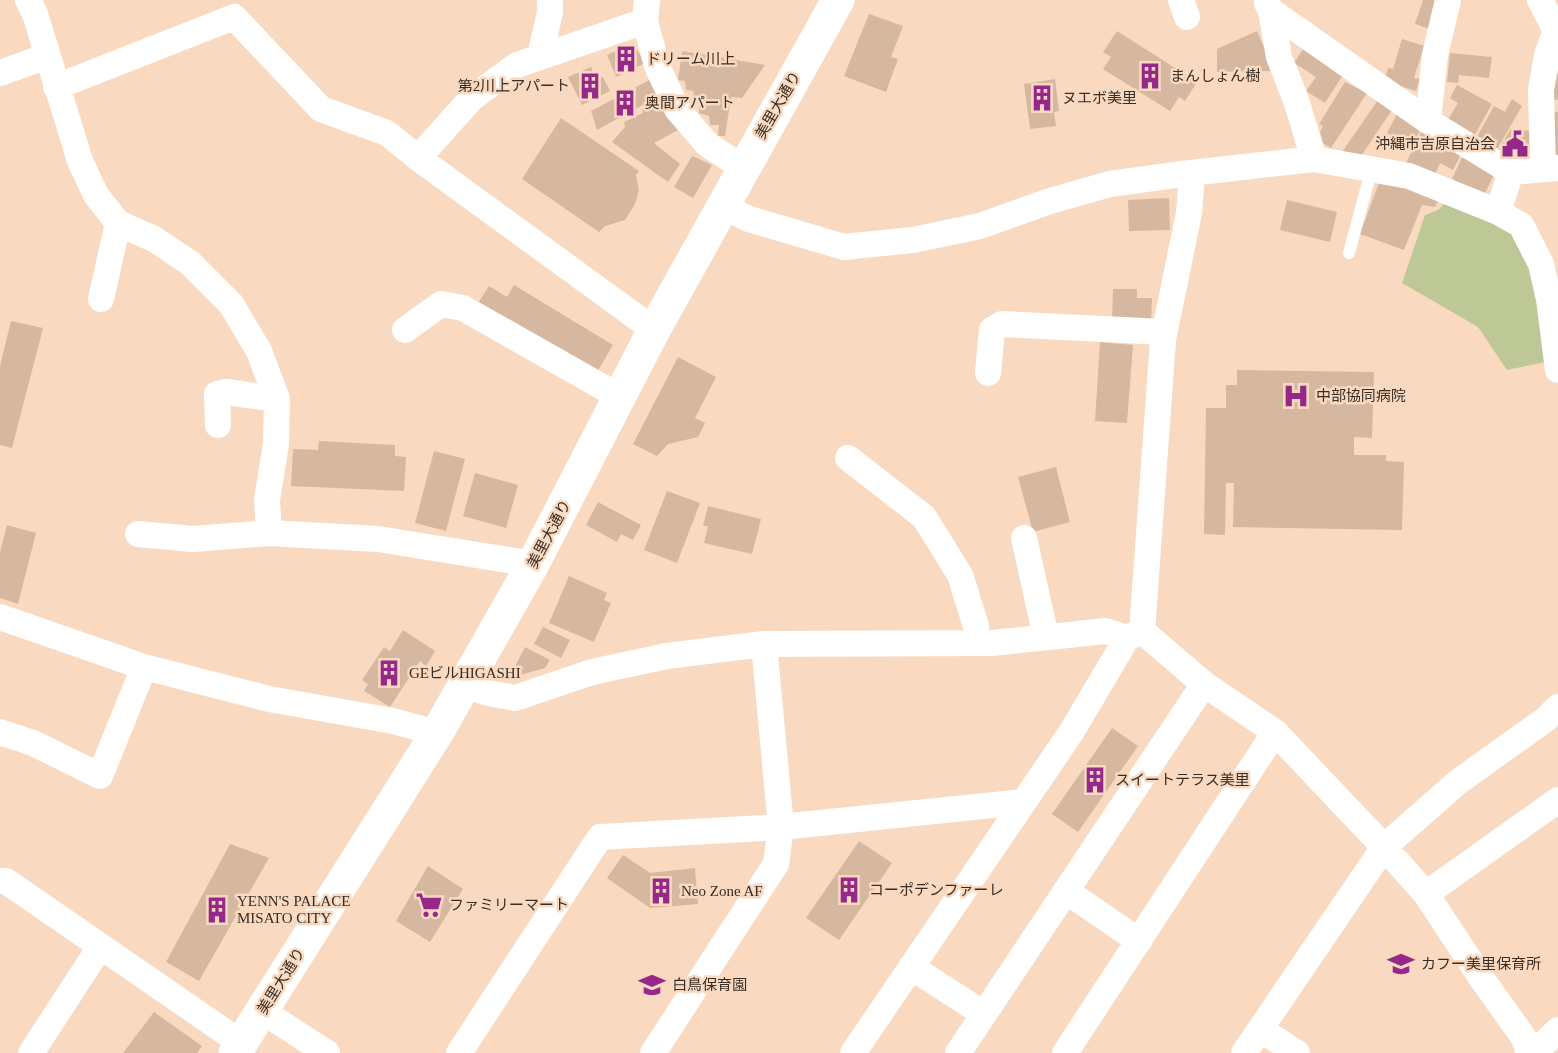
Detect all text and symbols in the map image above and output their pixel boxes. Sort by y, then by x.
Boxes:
building icon: ドリーム川上 [611,44,641,74]
place label: ドリーム川上 [646,51,736,67]
building icon: まんしょん樹 [1135,61,1165,91]
place label: まんしょん樹 [1170,67,1260,84]
street label: 美里大通り [752,69,804,141]
building icon: 第2川上アパート [575,71,605,101]
place label: 第2川上アパート [458,78,570,94]
building icon: ヌエボ美里 [1027,83,1057,113]
building icon: 奥間アパート [610,88,640,118]
place label: ヌエボ美里 [1062,90,1137,106]
place label: 奥間アパート [645,95,735,111]
public building icon: 沖縄市吉原自治会 [1500,129,1530,159]
place label: 沖縄市吉原自治会 [1375,136,1495,152]
hospital icon: 中部協同病院 [1281,381,1311,411]
place label: 中部協同病院 [1316,387,1406,404]
street label: 美里大通り [524,497,574,571]
building icon: GEビルHIGASHI [374,658,404,688]
place label: GEビルHIGASHI [409,665,521,681]
building icon: スイートテラス美里 [1080,765,1110,795]
place label: スイートテラス美里 [1115,772,1250,788]
building icon: コーポデンファーレ [834,875,864,905]
building icon: Neo Zone AF [646,876,676,906]
place label: コーポデンファーレ [869,882,1004,898]
place label: Neo Zone AF [681,883,763,899]
supermarket icon: ファミリーマート [414,890,444,920]
place label: YENN'S PALACE MISATO CITY [237,893,350,926]
building icon: YENN'S PALACE MISATO CITY [202,895,232,925]
place label: ファミリーマート [449,897,569,913]
street label: 美里大通り [254,945,308,1017]
school or university icon: カフー美里保育所 [1386,949,1416,979]
place label: カフー美里保育所 [1421,956,1541,972]
school or university icon: 白鳥保育園 [637,970,667,1000]
place label: 白鳥保育園 [672,977,747,993]

